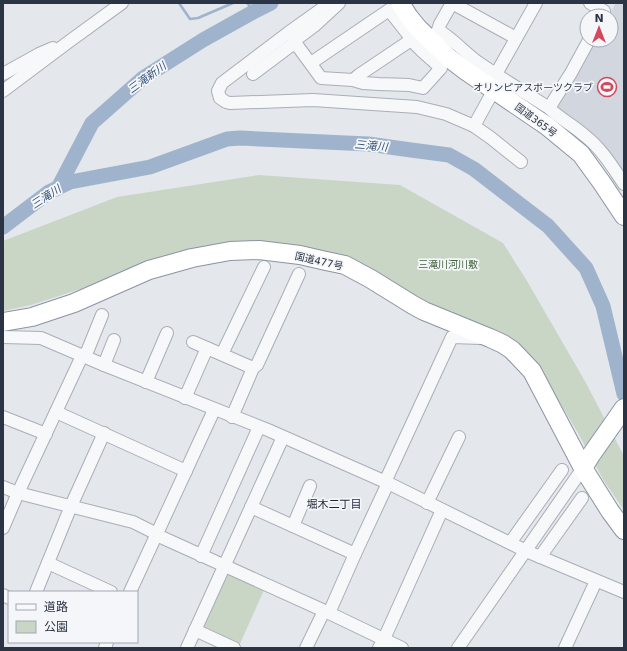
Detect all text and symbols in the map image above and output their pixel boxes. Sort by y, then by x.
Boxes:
north arrow [579,8,619,48]
text: N [594,12,604,25]
water label: 三滝新川 [125,59,169,96]
sports icon: オリンピアスポーツクラブ [596,76,618,98]
place label: オリンピアスポーツクラブ [473,82,593,93]
street label: 国道365号 [513,101,559,139]
water label: 三滝川 [354,138,389,154]
water label: 三滝川 [29,182,64,211]
street label: 国道477号 [294,250,344,272]
park label: 三滝川河川敷 [418,259,478,270]
district label: 堀木二丁目 [307,498,362,511]
legend [8,591,138,643]
text: 道路 [44,600,68,614]
text: 公園 [44,620,68,634]

